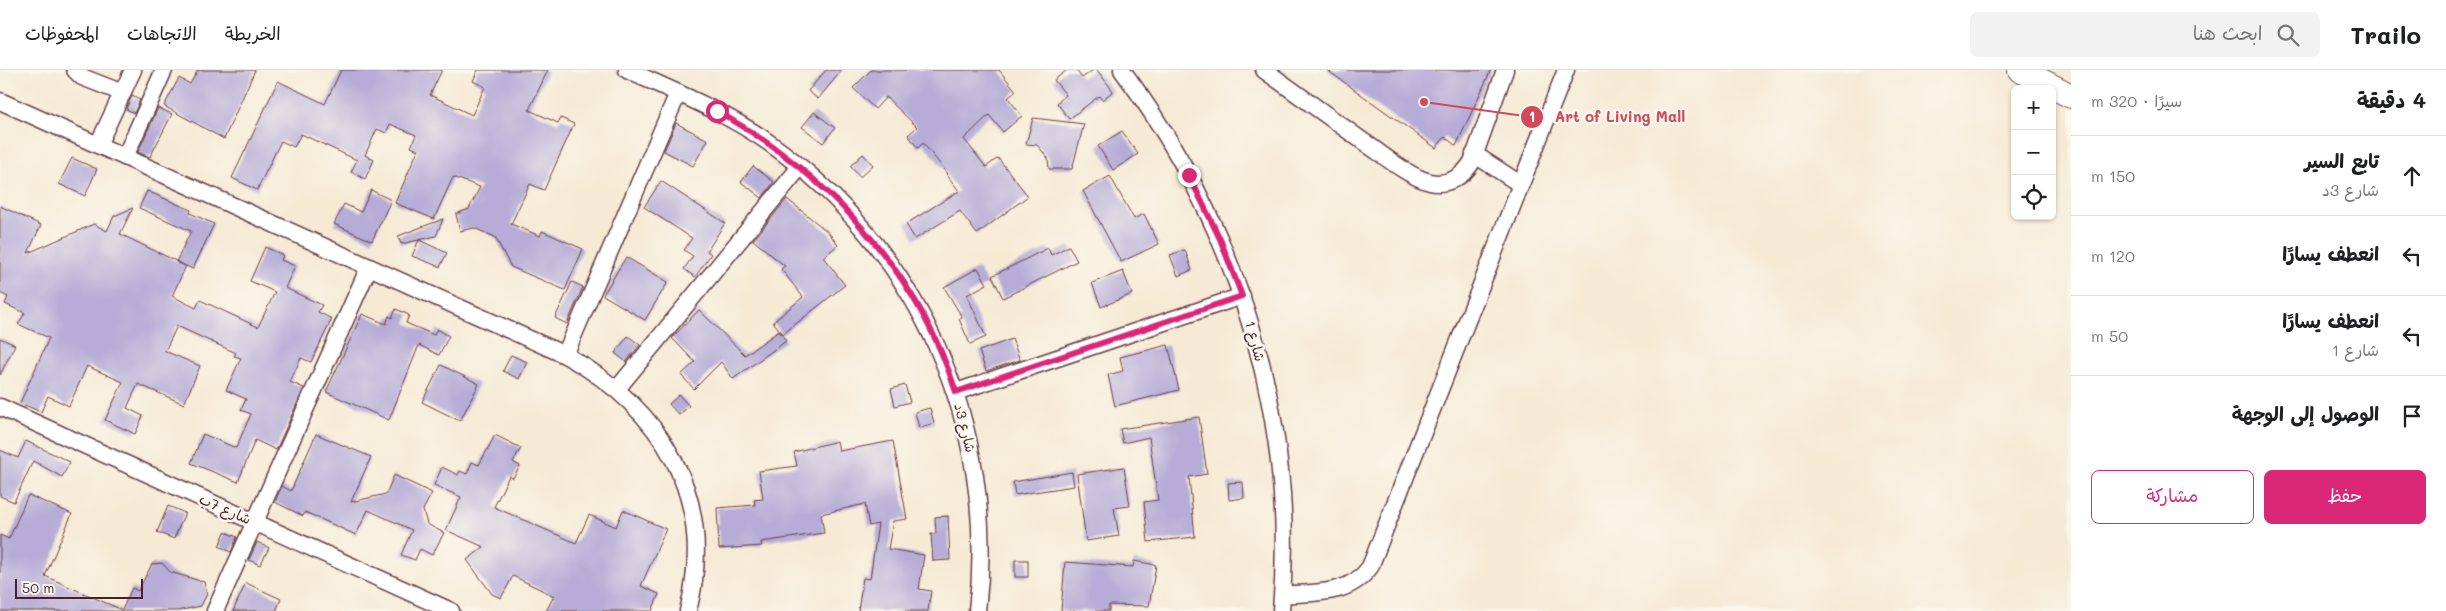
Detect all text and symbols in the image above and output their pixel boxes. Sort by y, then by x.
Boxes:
search box [1970,12,2320,57]
text: Trailo [2350,19,2421,50]
text: ابحث هنا [2193,20,2262,45]
text: المحفوظات [25,21,99,45]
text: الاتجاهات [127,21,197,45]
text: الخريطة [225,21,281,45]
icon: search [2274,21,2302,49]
map controls [2011,85,2056,220]
button: + [2011,85,2056,130]
text: 4 دقيقة [2357,86,2426,113]
text: سيرًا · 320 m [2091,90,2182,111]
route start [706,100,729,123]
callout: Art of Living Mall [1519,102,1695,132]
text: 1 [1529,106,1535,126]
text: Art of Living Mall [1555,106,1685,126]
button: − [2011,130,2056,175]
text: تابع السير [2304,148,2379,173]
icon: ahead [2398,162,2426,190]
route end [1178,164,1201,187]
text: 150 m [2091,165,2135,186]
button: locate [2011,175,2056,220]
text: شارع 3د [2322,179,2379,200]
text: انعطف يسارًا [2282,241,2379,266]
icon: left [2398,242,2426,270]
text: 120 m [2091,245,2135,266]
text: انعطف يسارًا [2282,308,2379,333]
street label: شارع 1 [1240,319,1270,363]
icon: left [2398,322,2426,350]
text: 50 m [2091,325,2128,346]
text: شارع 1 [2332,339,2379,360]
street label: شارع 3د [949,401,981,455]
text: الوصول إلى الوجهة [2232,401,2379,426]
icon: arrive [2398,402,2426,430]
button: مشاركة [2091,470,2254,524]
button: حفظ [2264,470,2426,524]
street label: شارع 7ب [196,489,254,529]
scale bar [15,576,142,599]
text: 50 m [22,578,54,597]

